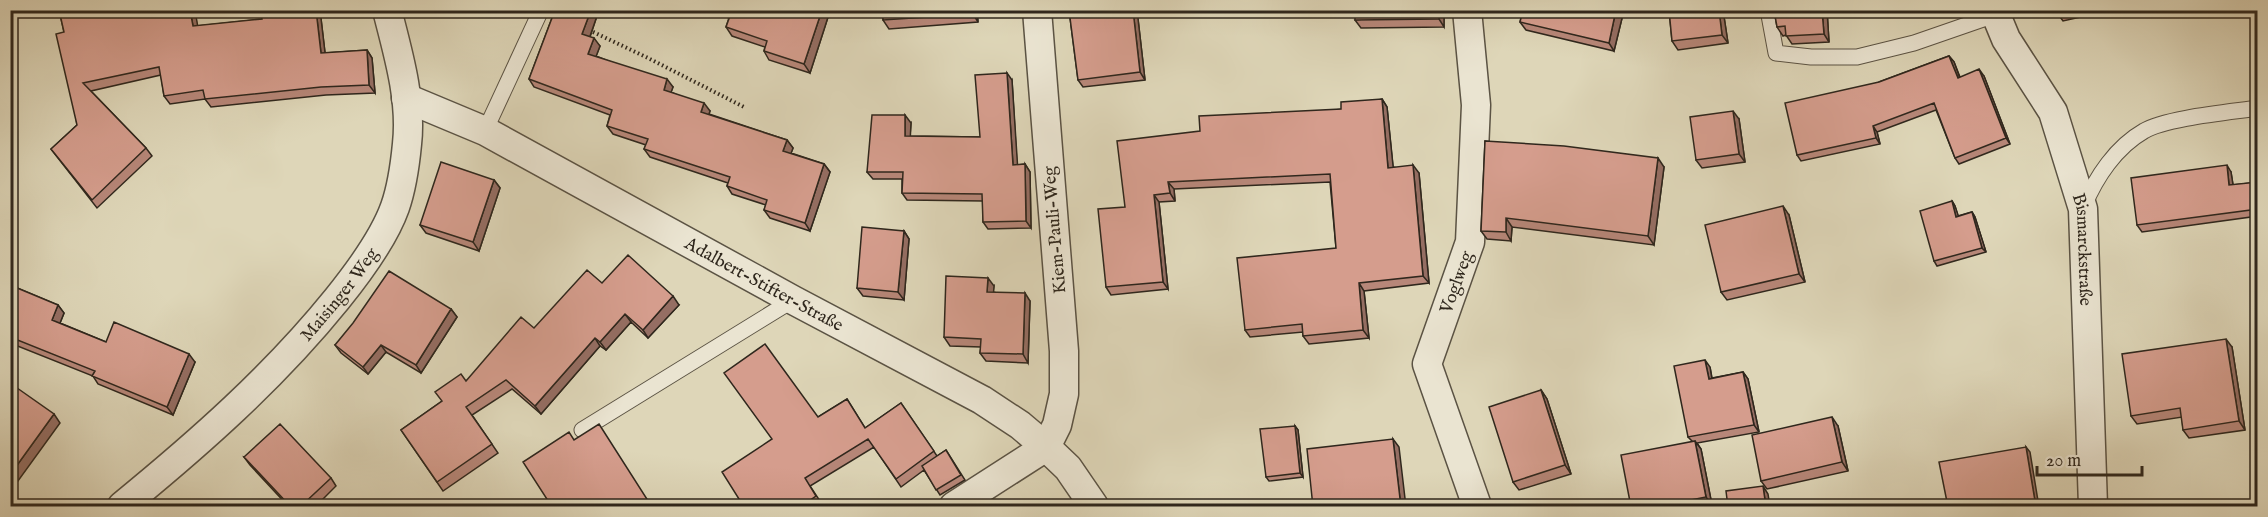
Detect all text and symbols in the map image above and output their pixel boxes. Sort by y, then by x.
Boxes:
street label: Kiem-Pauli-Weg [1038,165,1073,295]
street label: Bismarckstraße [2066,190,2096,306]
street label: Adalbert-Stifter-Straße [679,232,847,338]
street label: Maisinger Weg [296,244,384,347]
street label: Voglweg [1435,248,1479,318]
scale bar [2037,439,2142,477]
text: 20 m [2046,450,2081,473]

